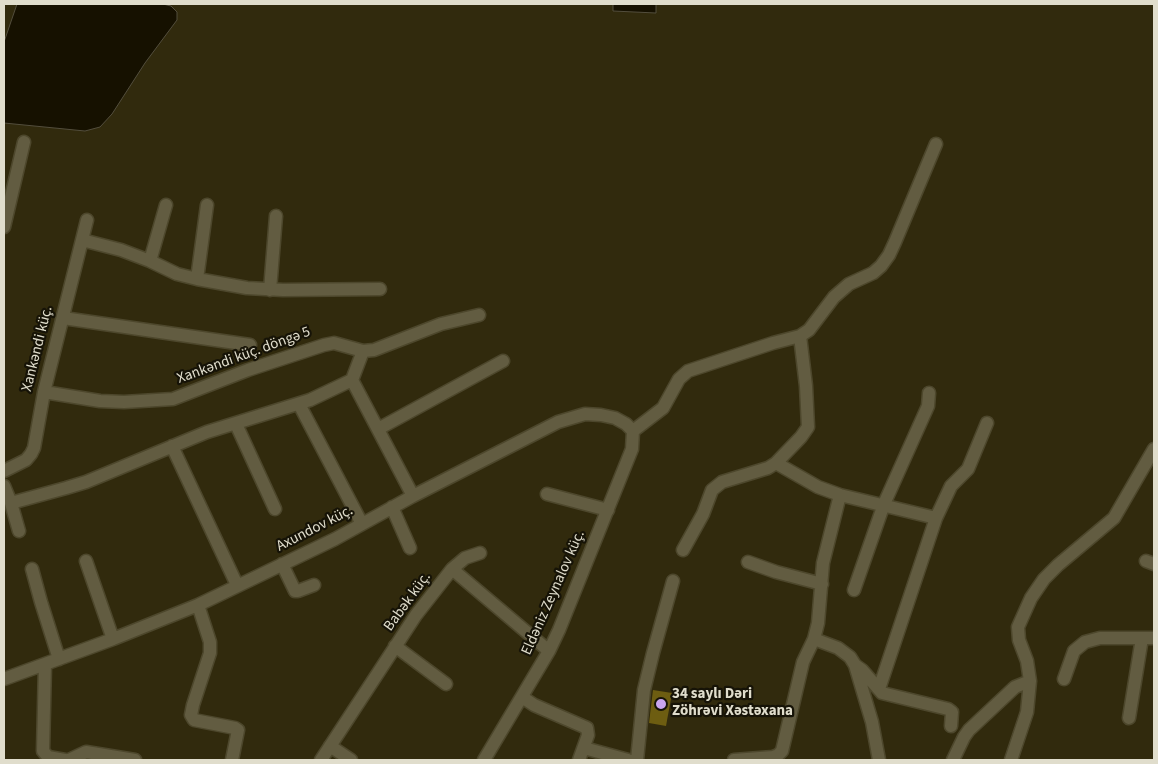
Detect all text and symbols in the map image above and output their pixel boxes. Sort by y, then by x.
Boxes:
street label: Xankəndi küç. [19,304,57,394]
street label: Xankəndi küç. döngə 5 [175,324,313,388]
street label: Axundov küç. [274,502,356,556]
street label: Eldəniz Zeynalov küç. [518,528,590,658]
street label: Babək küç. [381,569,435,635]
place label: 34 saylı Dəri Zöhrəvi Xəstəxana [672,686,793,721]
marker: 34 saylı Dəri Zöhrəvi Xəstəxana [654,697,668,711]

